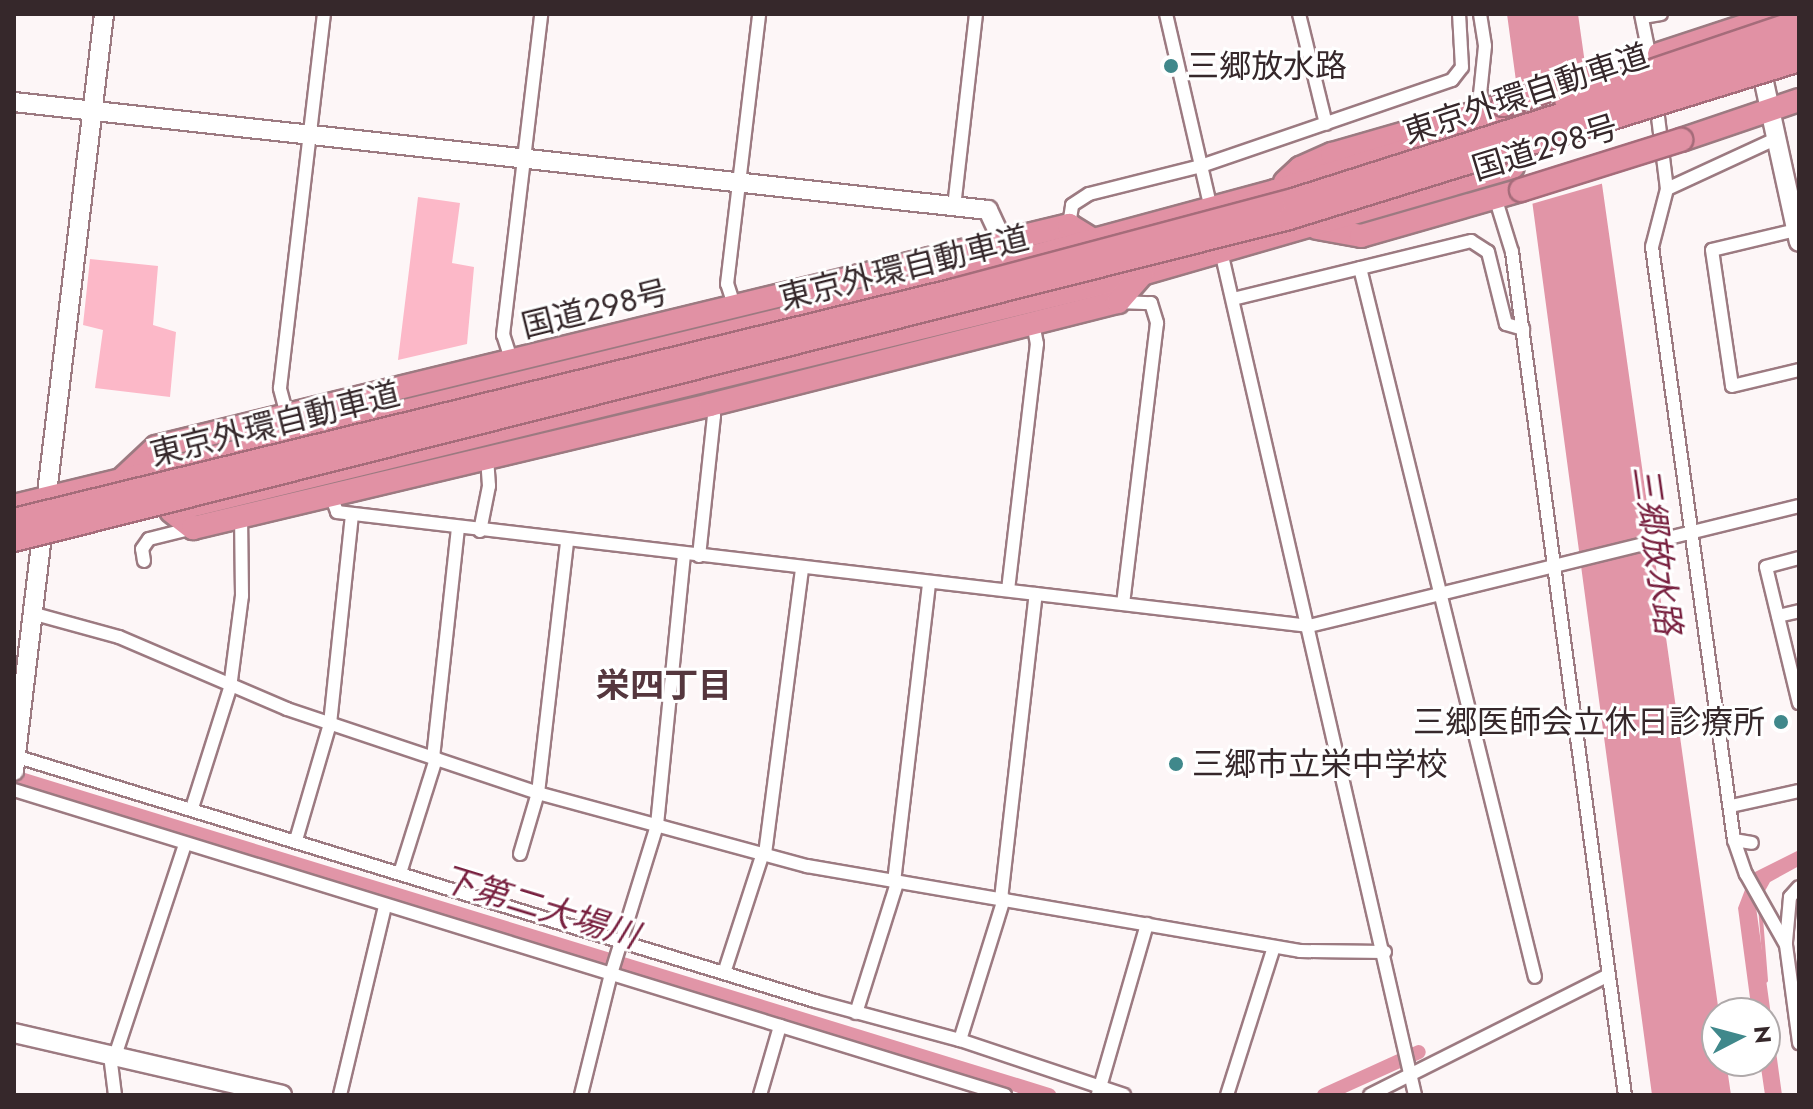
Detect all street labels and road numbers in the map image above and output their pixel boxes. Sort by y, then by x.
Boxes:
street label: 東京外環自動車道 [1398,36,1654,152]
street label: 国道298号 [1468,108,1622,188]
street label: 東京外環自動車道 [775,218,1033,318]
street label: 国道298号 [518,272,672,346]
street label: 東京外環自動車道 [146,374,404,474]

